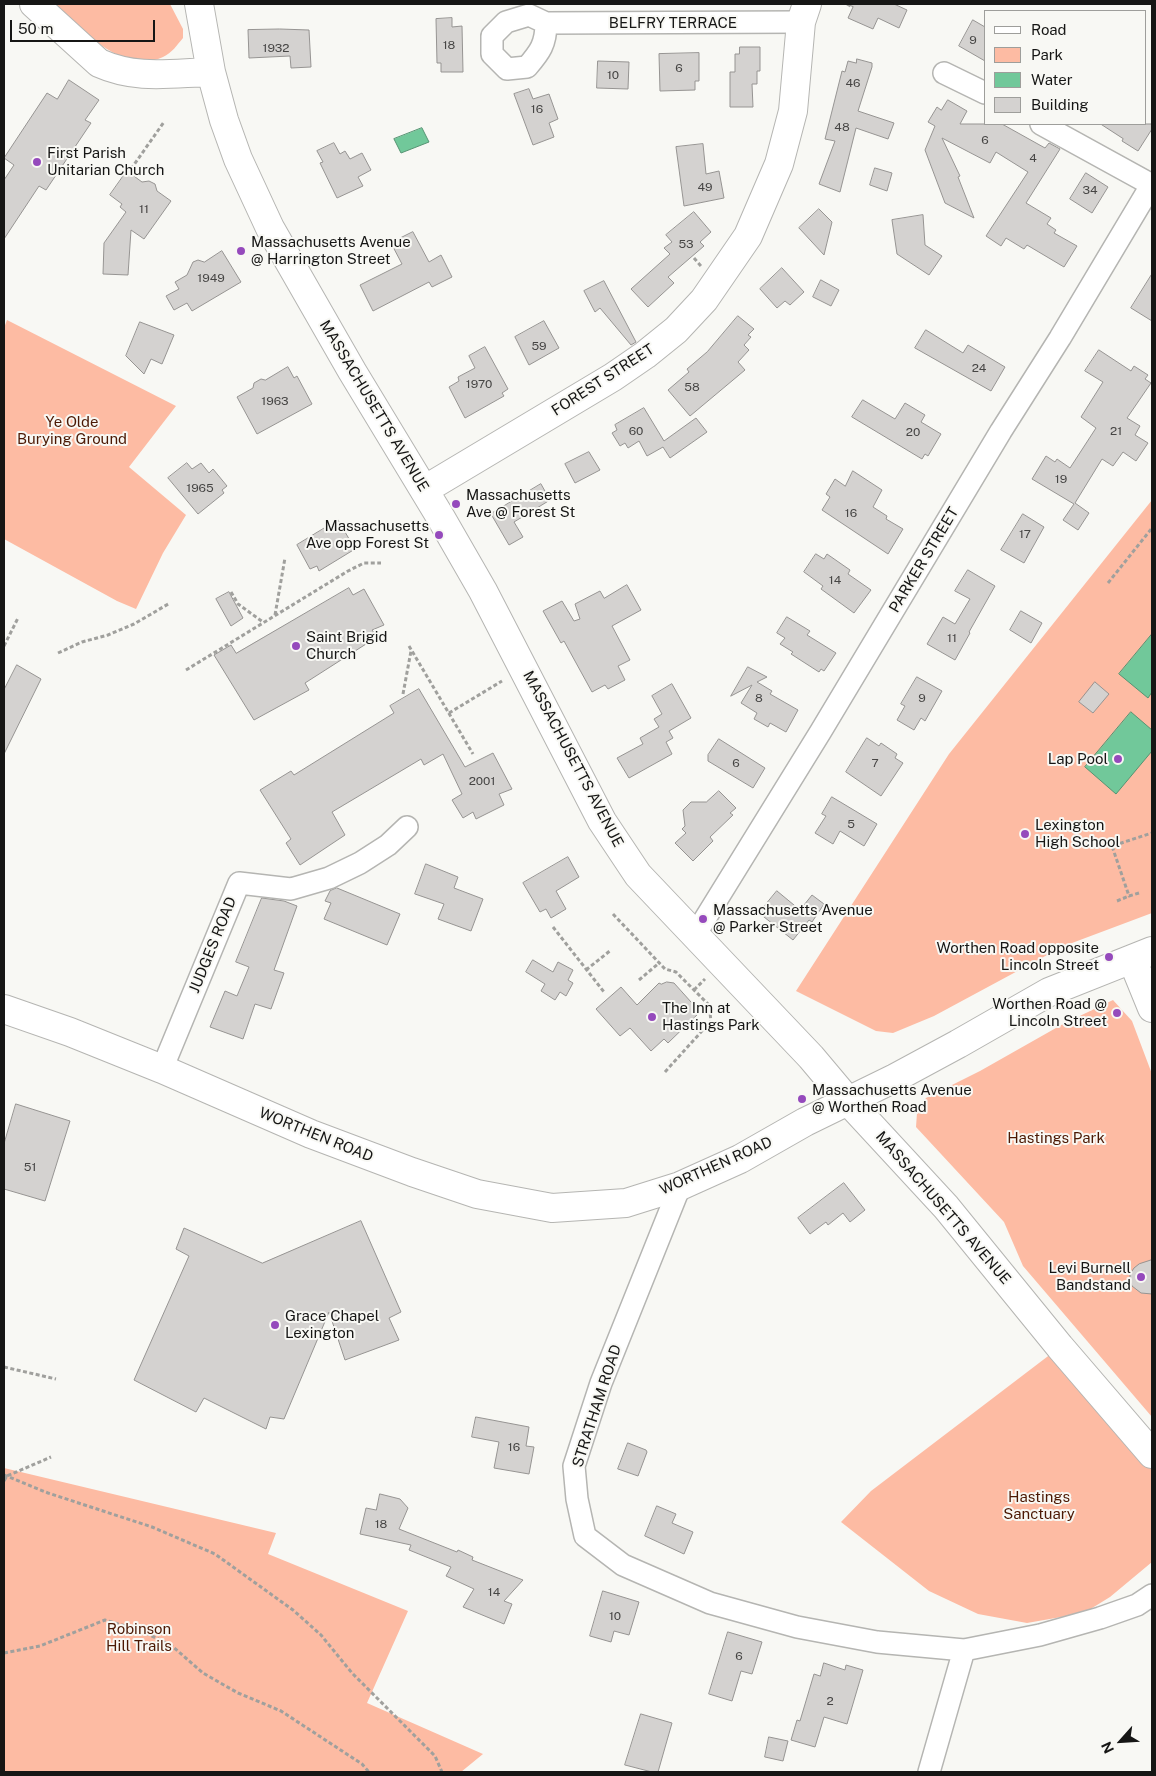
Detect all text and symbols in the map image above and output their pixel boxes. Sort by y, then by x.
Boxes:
scale bar [12,10,158,42]
legend [984,10,1146,125]
street label: BELFRY TERRACE [609,14,737,32]
text: 50 m [18,20,53,37]
text: Road [1031,21,1067,38]
house number: 9 [969,33,977,47]
house number: 18 [443,38,455,52]
house number: 1932 [262,41,290,55]
text: Park [1031,46,1063,63]
house number: 6 [675,61,683,75]
house number: 10 [607,68,619,82]
text: Water [1031,71,1073,88]
house number: 46 [845,76,861,90]
text: Building [1031,96,1089,113]
house number: 16 [531,102,543,116]
house number: 48 [834,120,850,134]
house number: 6 [981,133,989,147]
place label: First Parish Unitarian Church [47,144,164,179]
house number: 4 [1029,151,1037,165]
marker: First Parish Unitarian Church [31,156,43,168]
house number: 49 [697,180,713,194]
house number: 34 [1082,183,1098,197]
house number: 11 [139,202,149,216]
place label: Massachusetts Avenue @ Harrington Street [251,233,411,268]
house number: 53 [678,237,694,251]
marker: Massachusetts Avenue @ Harrington Street [235,245,247,257]
house number: 1949 [197,271,225,285]
street label: MASSACHUSETTS AVENUE [316,317,432,495]
house number: 59 [531,339,547,353]
street label: FOREST STREET [548,340,658,420]
house number: 24 [972,361,986,375]
house number: 1970 [466,377,492,391]
house number: 58 [684,380,700,394]
house number: 1963 [261,394,289,408]
park label: Ye Olde Burying Ground [17,413,127,448]
house number: 60 [629,424,643,438]
house number: 21 [1110,424,1122,438]
house number: 20 [906,425,920,439]
house number: 19 [1055,472,1067,486]
house number: 1965 [186,481,214,495]
place label: Massachusetts Ave @ Forest St [466,486,575,521]
marker: Massachusetts Ave @ Forest St [450,498,462,510]
street label: PARKER STREET [885,504,963,616]
house number: 16 [845,506,857,520]
place label: Massachusetts Ave opp Forest St [306,517,429,552]
house number: 17 [1019,527,1031,541]
marker: Massachusetts Ave opp Forest St [433,529,445,541]
house number: 14 [829,573,841,587]
place label: Saint Brigid Church [306,628,388,663]
house number: 11 [947,631,957,645]
marker: Saint Brigid Church [290,640,302,652]
street label: MASSACHUSETTS AVENUE [519,668,627,850]
house number: 8 [755,691,763,705]
house number: 9 [918,691,926,705]
place label: Lap Pool [1048,750,1108,768]
marker: Lap Pool [1112,753,1124,765]
house number: 6 [732,756,740,770]
house number: 7 [871,756,879,770]
house number: 2001 [469,774,495,788]
place label: Lexington High School [1035,816,1120,851]
house number: 5 [847,817,855,831]
marker: Lexington High School [1019,828,1031,840]
street label: JUDGES ROAD [185,894,241,996]
place label: Massachusetts Avenue @ Parker Street [713,901,873,936]
marker: Massachusetts Avenue @ Parker Street [697,913,709,925]
place label: Worthen Road opposite Lincoln Street [937,939,1099,974]
marker: Worthen Road opposite Lincoln Street [1103,951,1115,963]
place label: Worthen Road @ Lincoln Street [992,995,1107,1030]
place label: The Inn at Hastings Park [662,999,760,1034]
marker: Worthen Road @ Lincoln Street [1111,1007,1123,1019]
marker: The Inn at Hastings Park [646,1011,658,1023]
place label: Massachusetts Avenue @ Worthen Road [812,1081,972,1116]
marker: Massachusetts Avenue @ Worthen Road [796,1093,808,1105]
street label: WORTHEN ROAD [256,1104,376,1166]
street label: MASSACHUSETTS AVENUE [872,1128,1014,1288]
park label: Hastings Park [1007,1129,1105,1147]
street label: WORTHEN ROAD [657,1133,775,1199]
house number: 51 [24,1160,36,1174]
place label: Levi Burnell Bandstand [1049,1259,1131,1294]
marker: Levi Burnell Bandstand [1135,1271,1147,1283]
place label: Grace Chapel Lexington [285,1307,379,1342]
marker: Grace Chapel Lexington [269,1319,281,1331]
street label: STRATHAM ROAD [569,1342,625,1470]
house number: 16 [508,1440,520,1454]
park label: Hastings Sanctuary [1003,1488,1075,1523]
house number: 18 [375,1517,387,1531]
house number: 14 [488,1585,500,1599]
house number: 10 [609,1609,621,1623]
park label: Robinson Hill Trails [106,1620,172,1655]
house number: 6 [735,1649,743,1663]
house number: 2 [826,1694,834,1708]
north arrow [1096,1716,1146,1766]
text: N [1098,1739,1117,1756]

